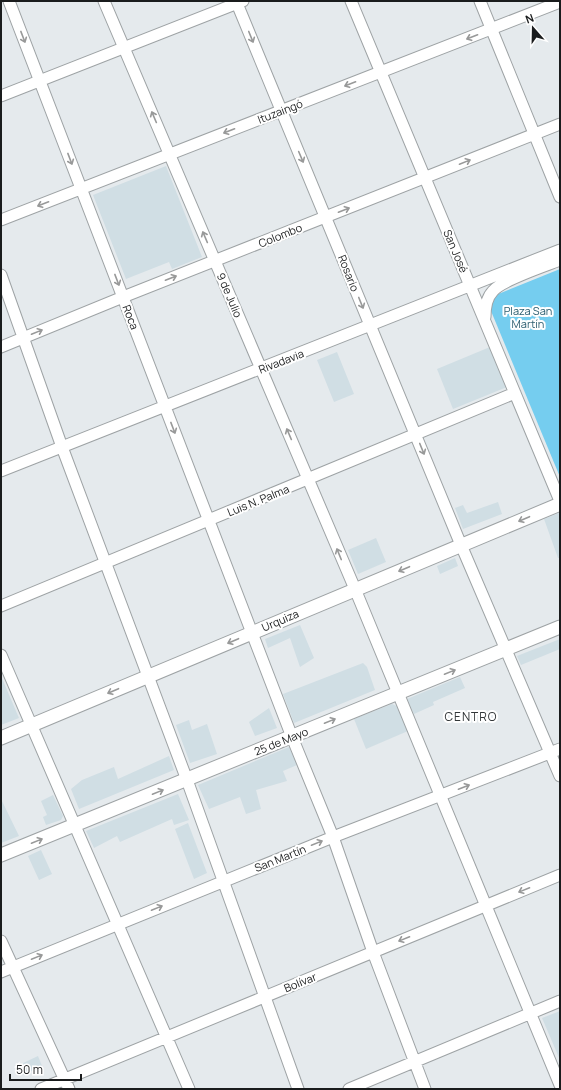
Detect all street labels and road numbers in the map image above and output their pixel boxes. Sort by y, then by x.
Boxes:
street label: Ituzaingó [255,95,305,126]
street label: Colombo [256,219,304,251]
street label: San José [440,227,472,275]
street label: Rosario [335,252,363,294]
street label: 9 de Julio [214,270,246,320]
street label: Roca [119,302,143,332]
street label: Rivadavia [256,345,306,377]
street label: Luis N. Palma [225,481,291,519]
street label: Urquiza [259,605,301,635]
street label: 25 de Mayo [252,723,311,759]
street label: San Martín [252,841,308,875]
street label: Bolívar [282,969,318,995]

